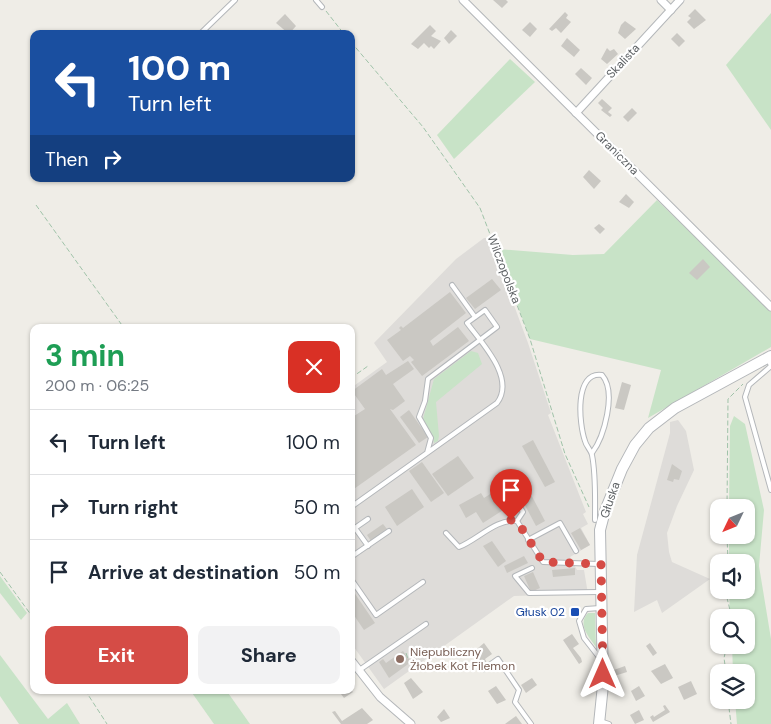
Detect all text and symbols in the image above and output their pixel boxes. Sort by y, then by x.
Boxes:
street label: Skalista [603,40,643,82]
text: 100 m [128,45,231,91]
icon: left [45,50,110,115]
text: Turn left [128,89,212,118]
street label: Graniczna [592,128,642,178]
icon: right [98,145,126,173]
text: Then [45,147,88,172]
street label: Wilczopolska [484,232,524,306]
text: 3 min [45,336,125,375]
button: close [288,341,340,393]
text: 200 m · 06:25 [45,375,149,396]
icon: left [45,428,73,456]
text: Turn left [88,430,166,455]
text: 100 m [286,430,340,455]
pin [490,469,532,520]
icon: arrive [497,476,525,504]
street label: Głuska [596,480,624,520]
icon: right [45,493,73,521]
text: Turn right [88,495,178,520]
text: 50 m [293,495,340,520]
north arrow [710,499,755,544]
map controls [710,499,755,709]
button: sound [710,554,755,599]
icon: arrive [45,558,73,586]
text: Arrive at destination [88,560,279,585]
text: 50 m [294,560,340,585]
place label: Głusk 02 [516,604,565,620]
marker: Głusk 02 [569,606,581,618]
button: search [710,609,755,654]
button: Exit [45,626,188,684]
button: Share [198,626,340,684]
place label: Niepubliczny Żłobek Kot Filemon [410,644,515,674]
position arrow [576,647,628,699]
marker: Niepubliczny Żłobek Kot Filemon [394,653,406,665]
button: layers [710,664,755,709]

